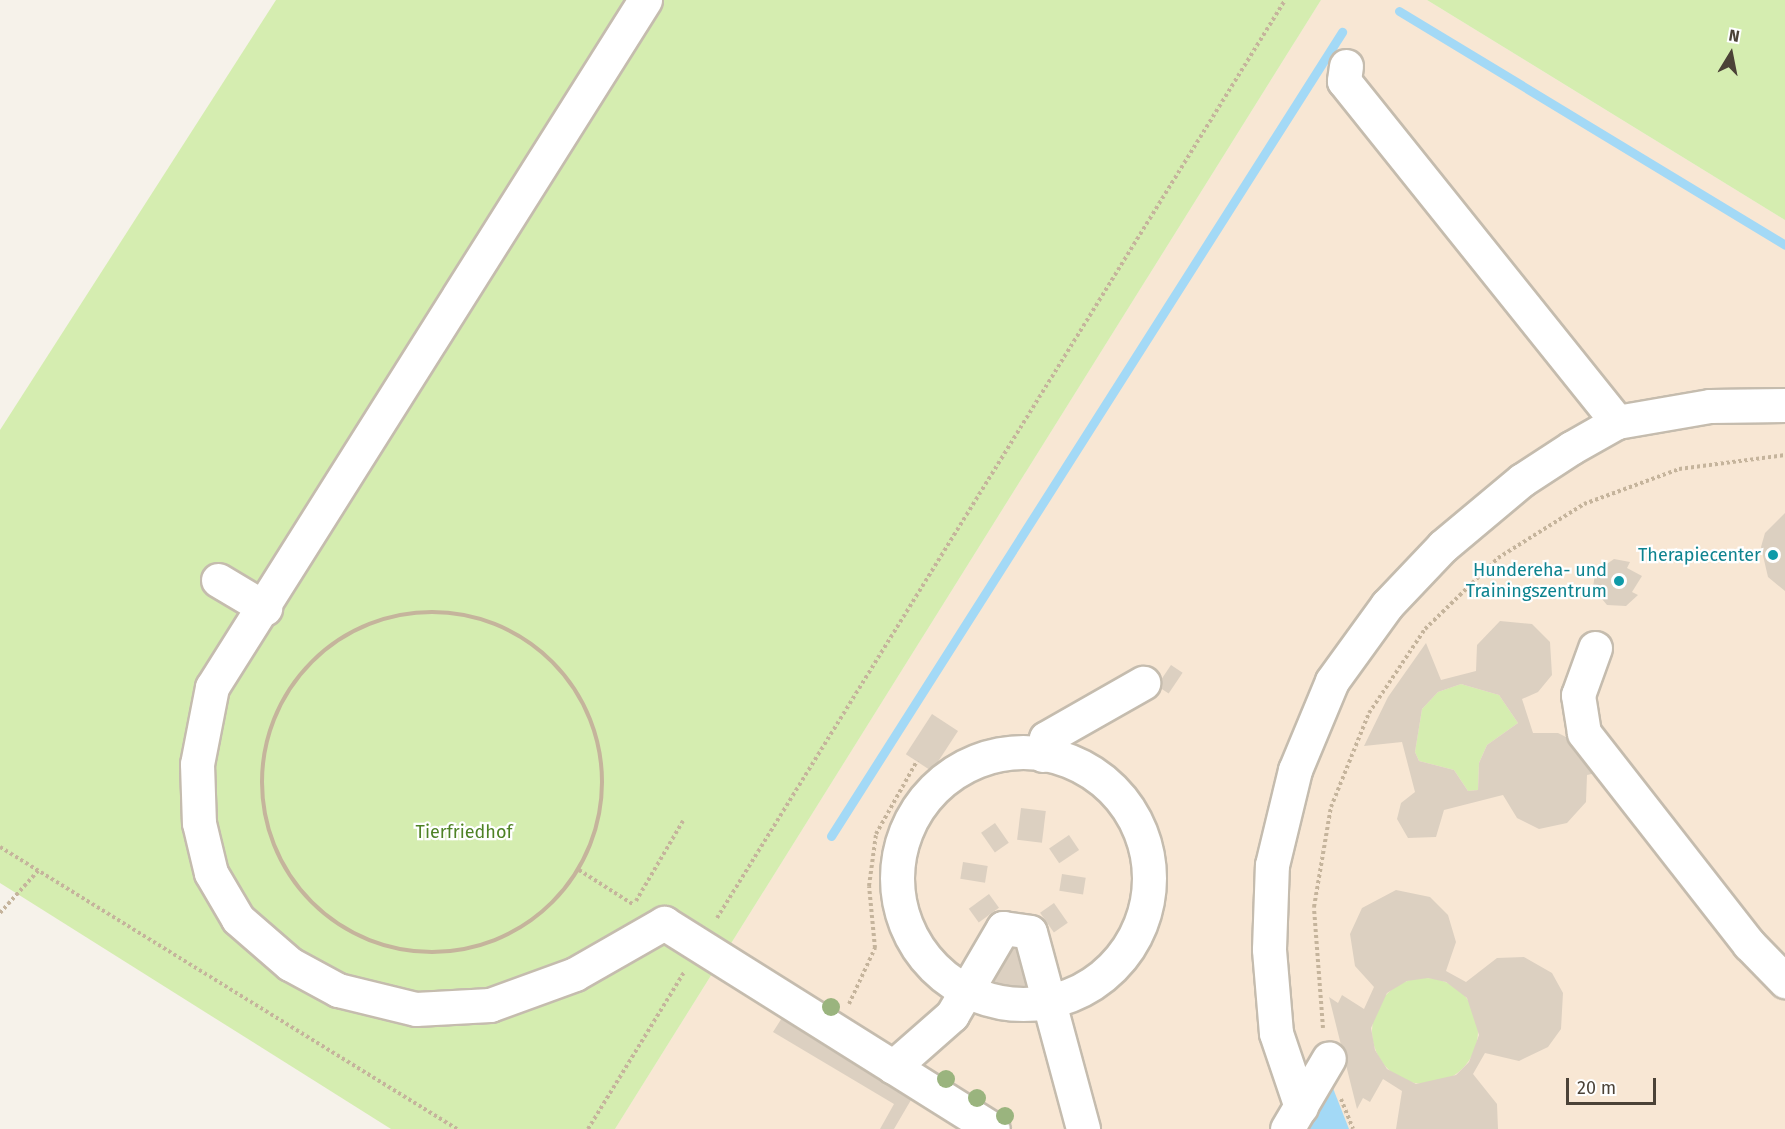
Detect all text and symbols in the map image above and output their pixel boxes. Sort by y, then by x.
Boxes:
north arrow [1701,24,1761,84]
text: N [1727,26,1741,46]
place label: Therapiecenter [1638,544,1761,566]
marker: Therapiecenter [1766,548,1780,562]
place label: Hundereha- und Trainingszentrum [1466,560,1607,602]
marker: Hundereha- und Trainingszentrum [1612,574,1626,588]
park label: Tierfriedhof [416,821,512,843]
scale bar [1569,1066,1659,1104]
text: 20 m [1577,1077,1616,1099]

